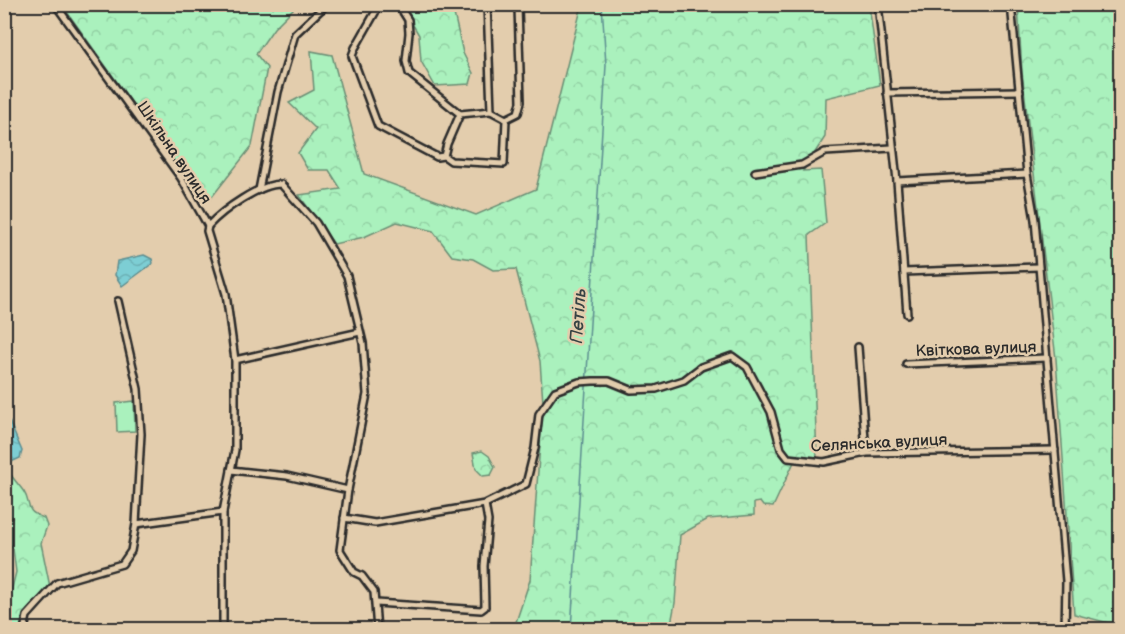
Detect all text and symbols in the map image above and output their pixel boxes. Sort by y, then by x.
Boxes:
street label: Шкільна вулиця [132,98,215,208]
water label: Петіль [566,288,591,344]
street label: Квіткова вулиця [915,338,1037,361]
street label: Селянська вулиця [810,430,948,457]

